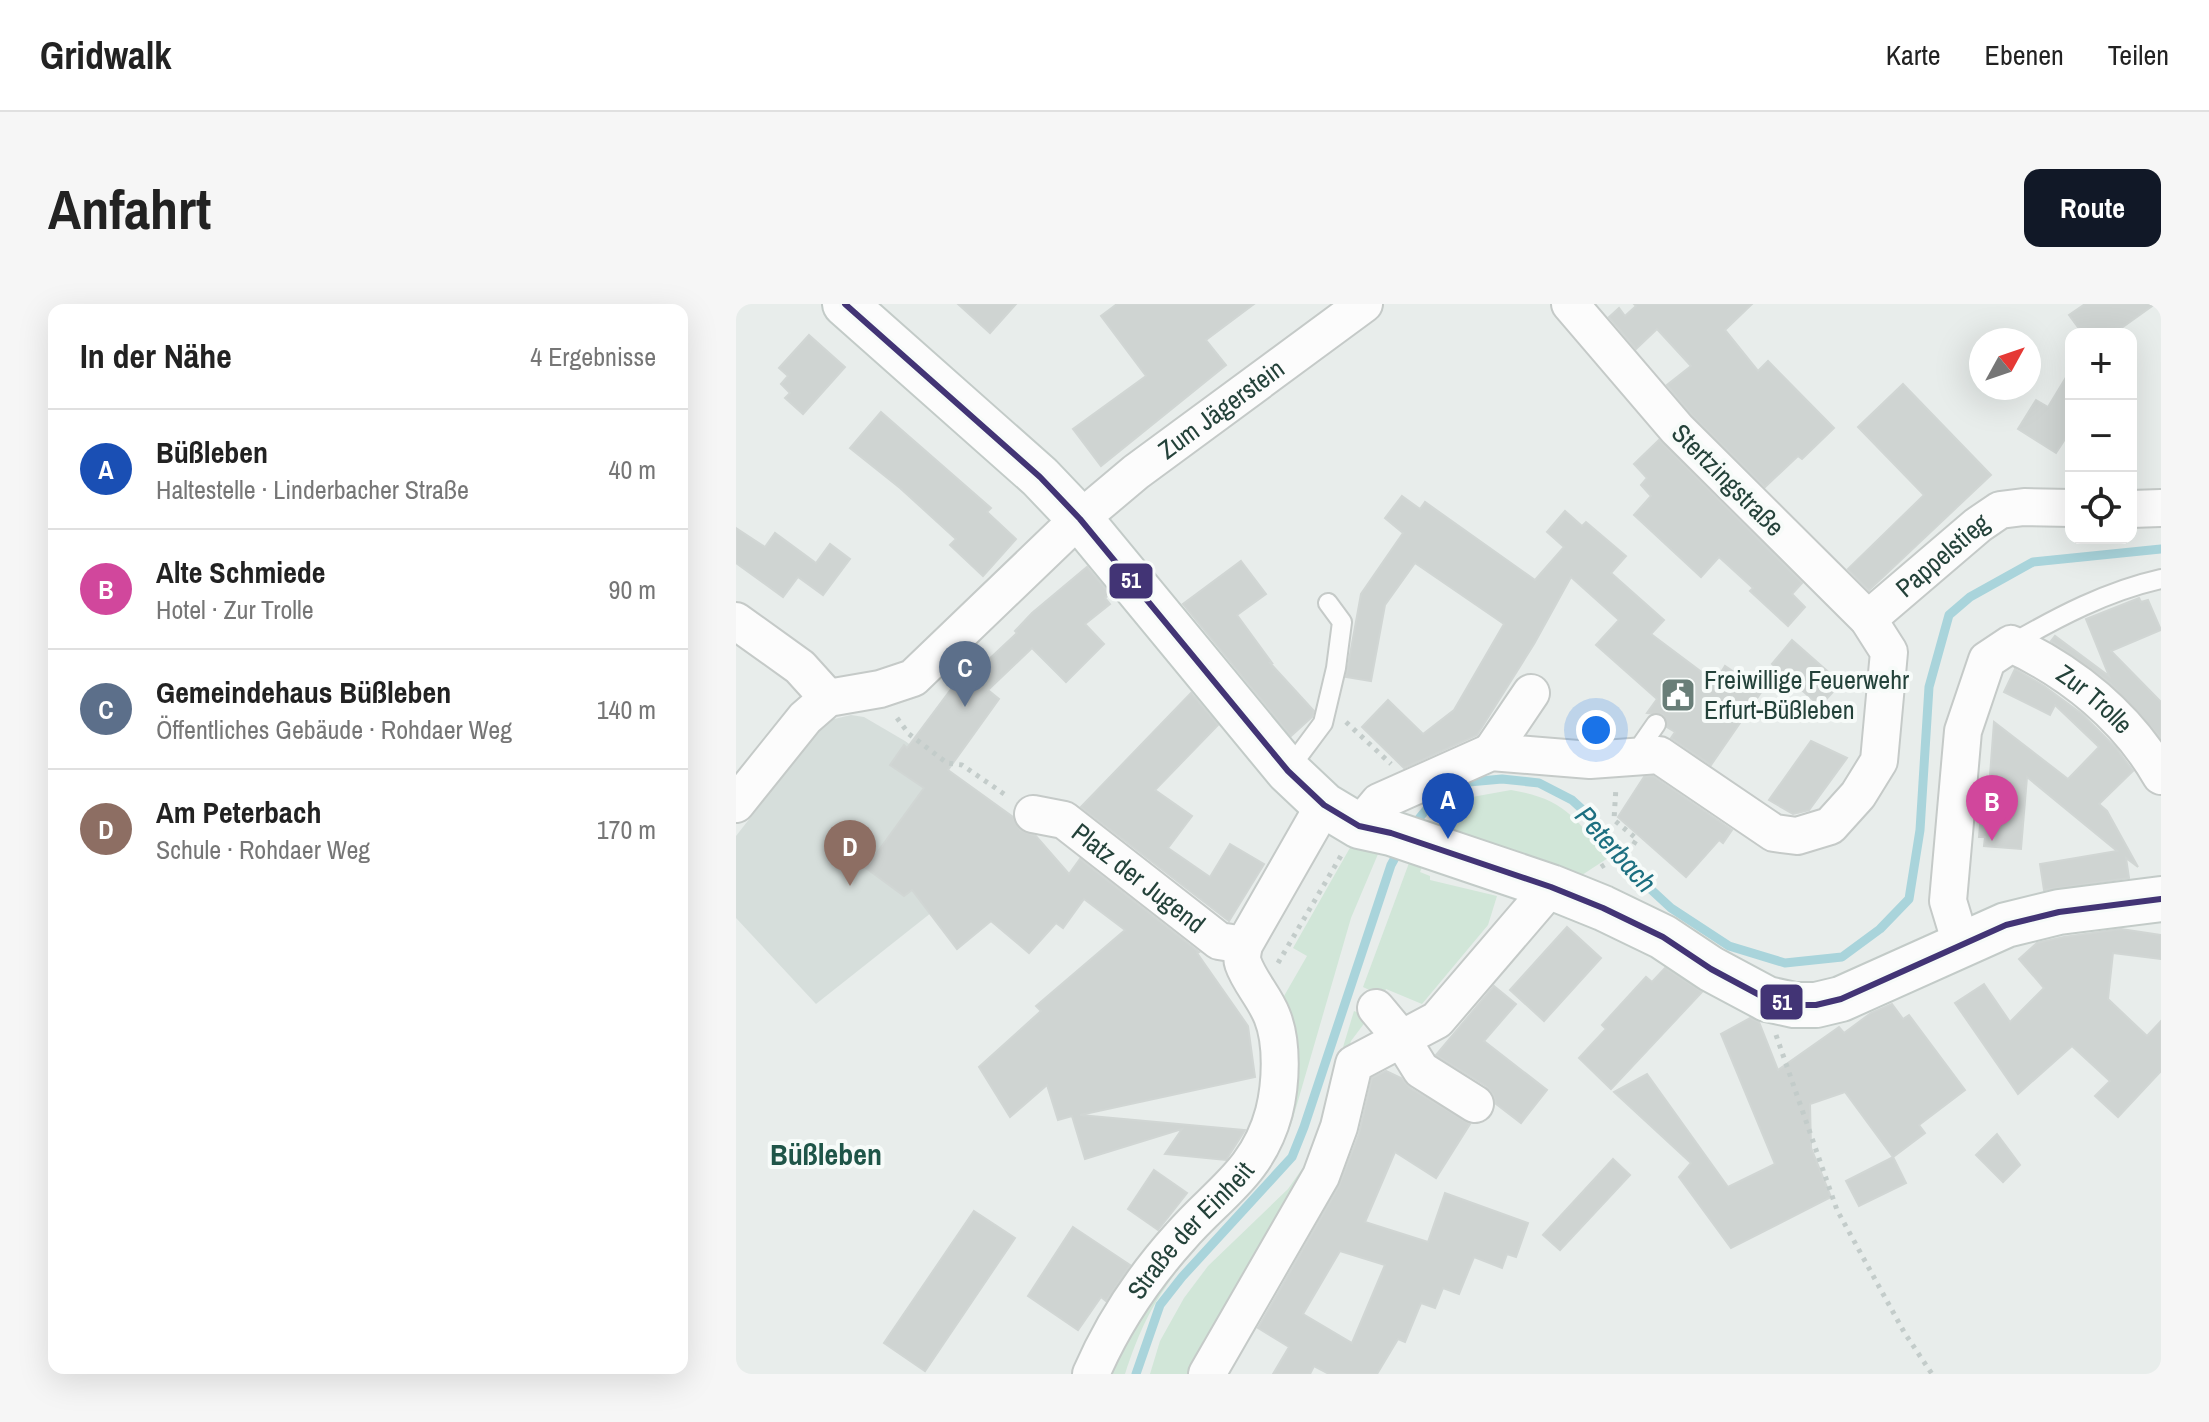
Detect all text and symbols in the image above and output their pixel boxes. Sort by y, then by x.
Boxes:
text: Gridwalk [40,30,172,81]
text: Karte [1886,36,1941,74]
text: Ebenen [1985,36,2064,74]
text: Teilen [2108,36,2169,74]
button: Route [2024,169,2161,247]
text: Anfahrt [48,171,211,246]
north arrow [1969,328,2041,400]
map controls [2065,328,2137,544]
button: + [2065,328,2137,400]
text: In der Nähe [80,333,232,379]
text: 4 Ergebnisse [530,339,656,374]
street label: Zum Jägerstein [1151,351,1291,467]
button: − [2065,400,2137,472]
street label: Stertzingstraße [1664,416,1792,544]
text: Büßleben [156,432,268,472]
text: A [98,452,114,487]
text: 40 m [609,452,656,487]
text: Haltestelle · Linderbacher Straße [156,472,469,507]
button: locate [2065,472,2137,544]
street label: Pappelstieg [1888,505,1996,605]
text: Alte Schmiede [156,552,326,592]
line badge: 51 [1108,562,1154,600]
text: 51 [1121,565,1142,595]
text: B [98,572,114,607]
text: 90 m [609,572,656,607]
text: Hotel · Zur Trolle [156,592,314,627]
pin: C [939,641,991,707]
street label: Zur Trolle [2050,656,2141,741]
place label: Freiwillige Feuerwehr Erfurt-Büßleben [1704,662,1909,727]
text: Gemeindehaus Büßleben [156,672,451,712]
public building icon: Freiwillige Feuerwehr Erfurt-Büßleben [1659,676,1697,714]
text: C [98,692,114,727]
text: 140 m [597,692,656,727]
your location [1576,710,1616,750]
text: Öffentliches Gebäude · Rohdaer Weg [156,712,512,747]
pin: A [1422,773,1474,839]
pin: B [1966,775,2018,841]
text: Am Peterbach [156,792,321,832]
water label: Peterbach [1567,797,1665,901]
text: D [98,812,114,847]
text: 170 m [597,812,656,847]
street label: Platz der Jugend [1065,815,1213,941]
pin: D [824,820,876,886]
text: Schule · Rohdaer Weg [156,832,370,867]
line badge: 51 [1759,983,1804,1021]
text: 51 [1772,987,1793,1017]
district label: Büßleben [770,1134,882,1174]
street label: Straße der Einheit [1119,1154,1262,1306]

